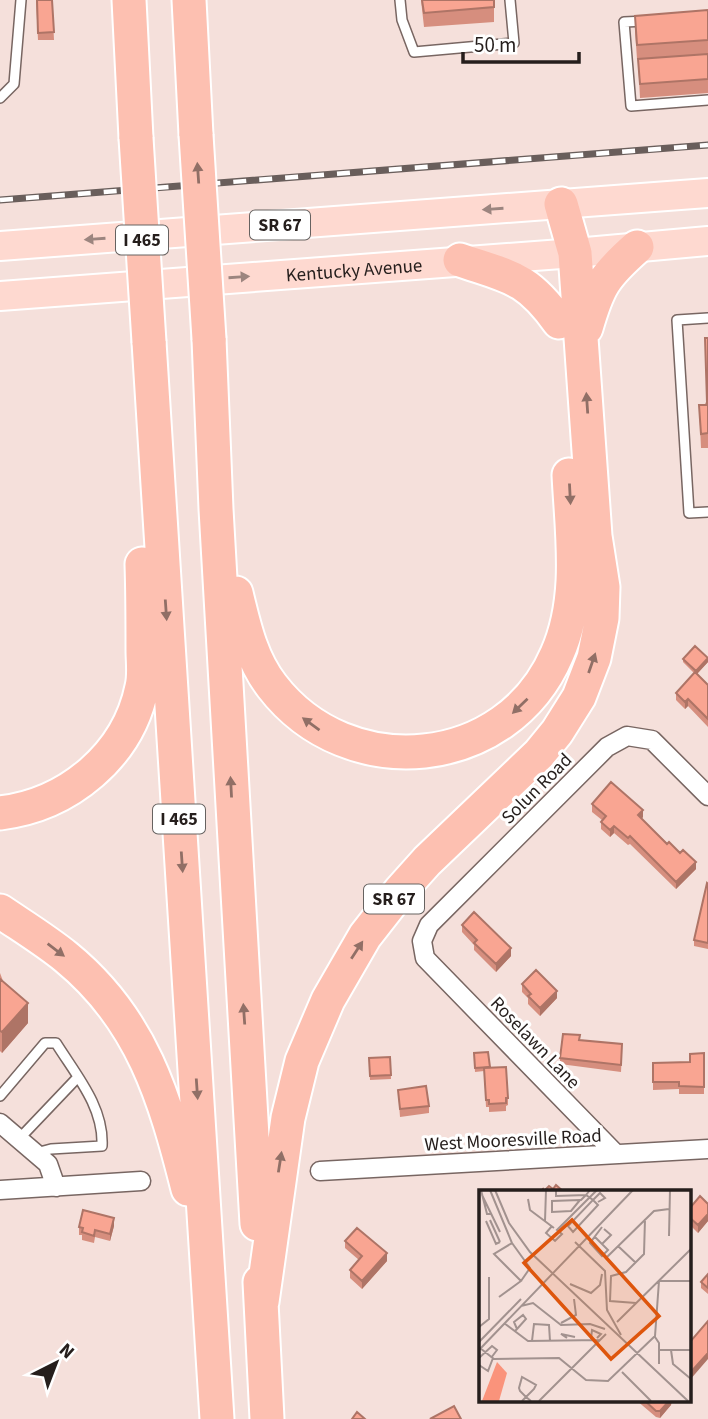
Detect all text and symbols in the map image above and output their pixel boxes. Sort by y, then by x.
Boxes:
scale bar [463,21,578,65]
text: 50 m [474,30,516,60]
one-way arrow [193,161,204,183]
one-way arrow [482,204,504,215]
road number: SR 67 [250,210,310,240]
road number: I 465 [116,226,168,254]
one-way arrow [84,234,106,245]
street label: Kentucky Avenue [285,252,423,290]
one-way arrow [228,271,250,282]
one-way arrow [581,392,592,414]
one-way arrow [564,483,575,505]
one-way arrow [161,599,172,621]
one-way arrow [587,652,598,673]
one-way arrow [512,698,529,714]
one-way arrow [302,717,320,731]
street label: Solun Road [495,747,579,831]
one-way arrow [226,776,237,798]
road number: I 465 [153,804,205,834]
one-way arrow [177,851,188,873]
road number: SR 67 [364,884,424,914]
one-way arrow [350,940,363,959]
one-way arrow [47,942,65,957]
street label: Roselawn Lane [484,991,586,1095]
one-way arrow [238,1003,249,1025]
one-way arrow [191,1078,202,1100]
street label: West Mooresville Road [424,1122,602,1159]
one-way arrow [275,1150,286,1172]
inset map [479,1190,690,1402]
north arrow [21,1328,91,1398]
text: N [53,1337,80,1366]

